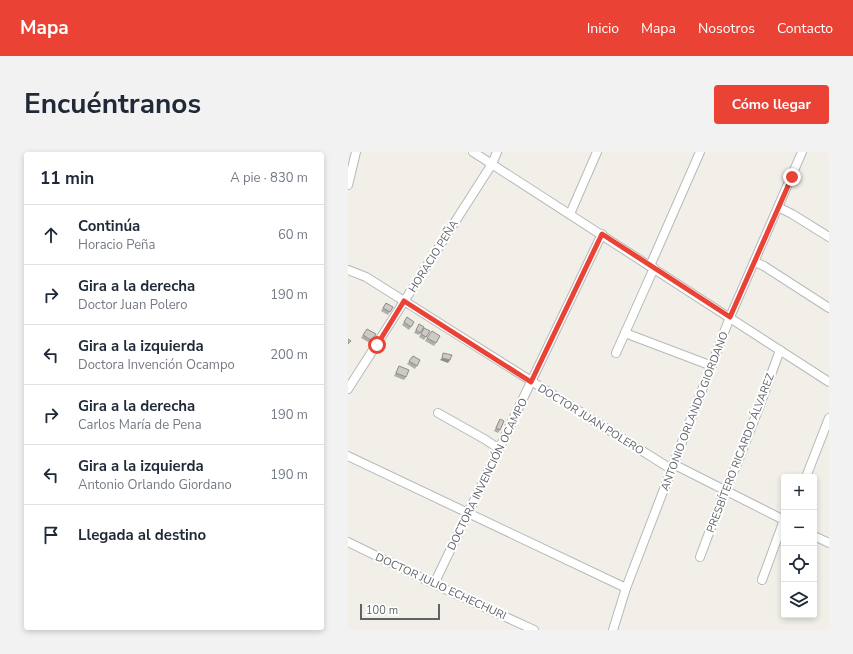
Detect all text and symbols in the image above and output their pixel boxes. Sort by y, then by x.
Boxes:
text: Mapa [20,15,69,41]
text: Inicio [587,19,619,38]
text: Mapa [641,19,676,38]
text: Nosotros [698,19,755,38]
text: Contacto [777,19,833,38]
text: Encuéntranos [24,85,201,123]
button: Cómo llegar [714,85,829,124]
text: 11 min [40,167,94,190]
route end [783,168,801,186]
text: A pie · 830 m [230,169,308,187]
text: Continúa [78,216,140,236]
street label: HORACIO PEÑA [405,217,462,295]
icon: ahead [40,224,62,246]
text: 60 m [278,226,308,244]
text: Horacio Peña [78,236,155,254]
text: Gira a la derecha [78,276,195,296]
icon: right [40,284,62,306]
text: 190 m [270,286,308,304]
text: Doctor Juan Polero [78,296,187,314]
street label: ANTONIO ORLANDO GIORDANO [657,329,732,493]
text: Gira a la izquierda [78,336,204,356]
route start [368,336,386,354]
icon: left [40,344,62,366]
text: 200 m [270,346,308,364]
text: Doctora Invención Ocampo [78,356,235,374]
street label: PRESBÍTERO RICARDO ÁLVAREZ [702,370,778,535]
street label: DOCTOR JUAN POLERO [535,381,647,458]
street label: DOCTORA INVENCIÓN OCAMPO [443,395,531,553]
text: Gira a la derecha [78,396,195,416]
icon: right [40,404,62,426]
text: 190 m [270,406,308,424]
text: Carlos María de Pena [78,416,202,434]
text: Gira a la izquierda [78,456,204,476]
icon: left [40,464,62,486]
text: 190 m [270,466,308,484]
map controls [781,474,817,618]
button: + [781,474,817,510]
text: Antonio Orlando Giordano [78,476,232,494]
button: − [781,510,817,546]
icon: arrive [40,524,62,546]
text: Llegada al destino [78,525,206,545]
button: locate [781,546,817,582]
street label: DOCTOR JULIO ECHECHURI [373,549,509,623]
button: layers [781,582,817,618]
scale bar [360,602,440,621]
text: 100 m [366,603,398,618]

